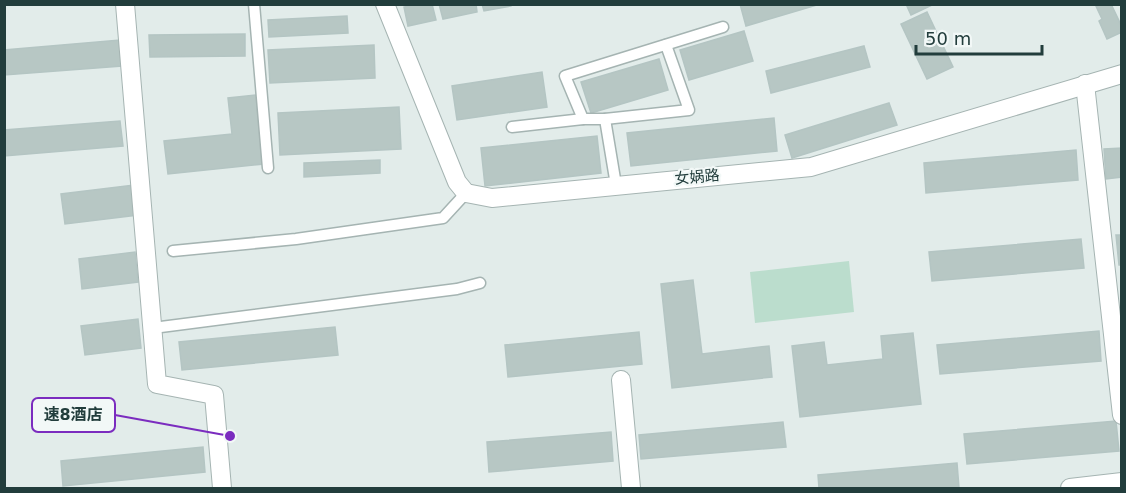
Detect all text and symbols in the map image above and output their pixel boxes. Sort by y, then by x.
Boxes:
scale bar [916,18,1042,56]
text: 50 m [925,28,971,49]
street label: 女娲路 [674,166,720,188]
callout: 速8酒店 [32,398,115,432]
text: 速8酒店 [43,405,103,424]

